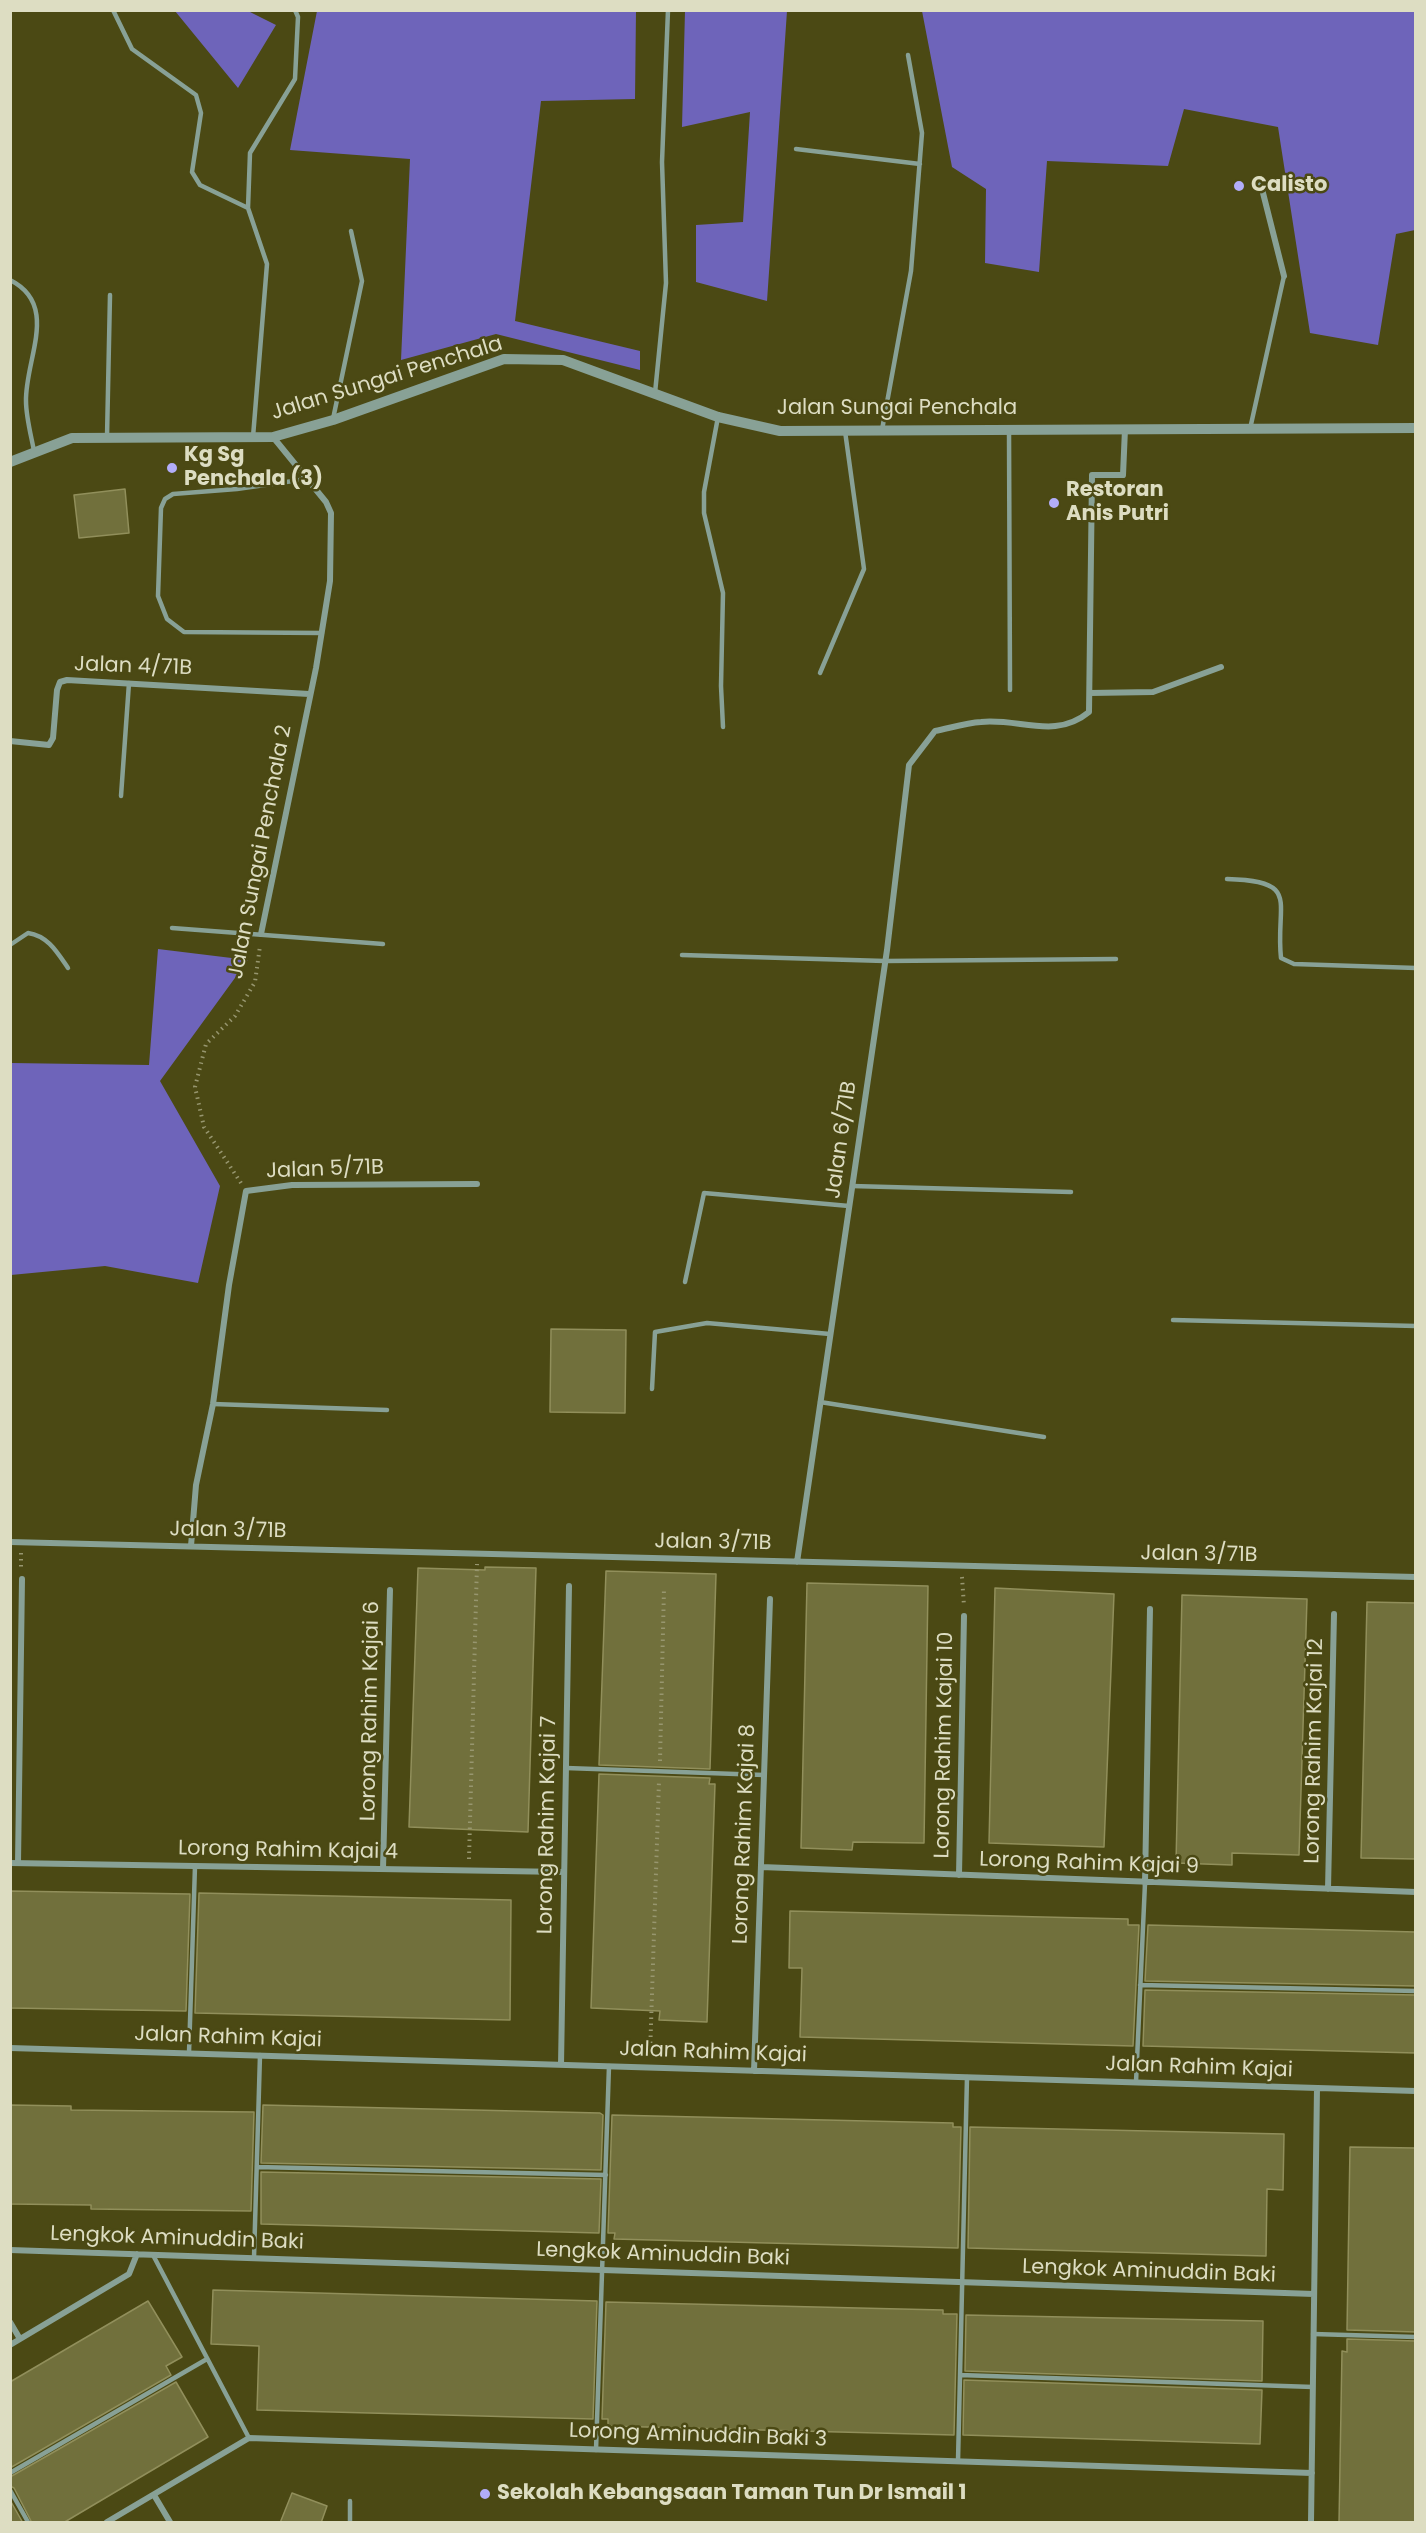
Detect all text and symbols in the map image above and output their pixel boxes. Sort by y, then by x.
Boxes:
place label: Calisto [1251,173,1327,199]
marker: Calisto [1232,179,1246,193]
street label: Jalan Sungai Penchala [268,332,506,426]
street label: Jalan Sungai Penchala [777,396,1017,422]
place label: Kg Sg Penchala (3) [184,443,323,493]
marker: Kg Sg Penchala (3) [165,461,179,475]
place label: Restoran Anis Putri [1066,478,1169,528]
marker: Restoran Anis Putri [1047,496,1061,510]
street label: Jalan 4/71B [74,652,192,682]
street label: Jalan Sungai Penchala 2 [224,723,298,981]
street label: Jalan 6/71B [821,1080,863,1200]
street label: Jalan 5/71B [266,1155,384,1185]
street label: Jalan 3/71B [169,1517,287,1545]
street label: Jalan 3/71B [654,1529,772,1557]
street label: Jalan 3/71B [1140,1541,1258,1569]
street label: Lorong Rahim Kajai 6 [356,1601,386,1821]
street label: Lorong Rahim Kajai 10 [930,1631,960,1859]
street label: Lorong Rahim Kajai 12 [1300,1638,1330,1864]
street label: Lorong Rahim Kajai 7 [533,1716,563,1934]
street label: Lorong Rahim Kajai 8 [729,1724,761,1944]
street label: Lorong Rahim Kajai 4 [178,1836,398,1866]
street label: Lorong Rahim Kajai 9 [979,1848,1199,1880]
street label: Jalan Rahim Kajai [134,2022,322,2054]
street label: Jalan Rahim Kajai [619,2037,807,2069]
street label: Jalan Rahim Kajai [1105,2052,1293,2084]
street label: Lengkok Aminuddin Baki [50,2222,304,2256]
street label: Lengkok Aminuddin Baki [536,2238,790,2272]
street label: Lengkok Aminuddin Baki [1022,2255,1276,2289]
street label: Lorong Aminuddin Baki 3 [568,2419,828,2453]
place label: Sekolah Kebangsaan Taman Tun Dr Ismail 1 [497,2481,966,2507]
marker: Sekolah Kebangsaan Taman Tun Dr Ismail 1 [478,2487,492,2501]

